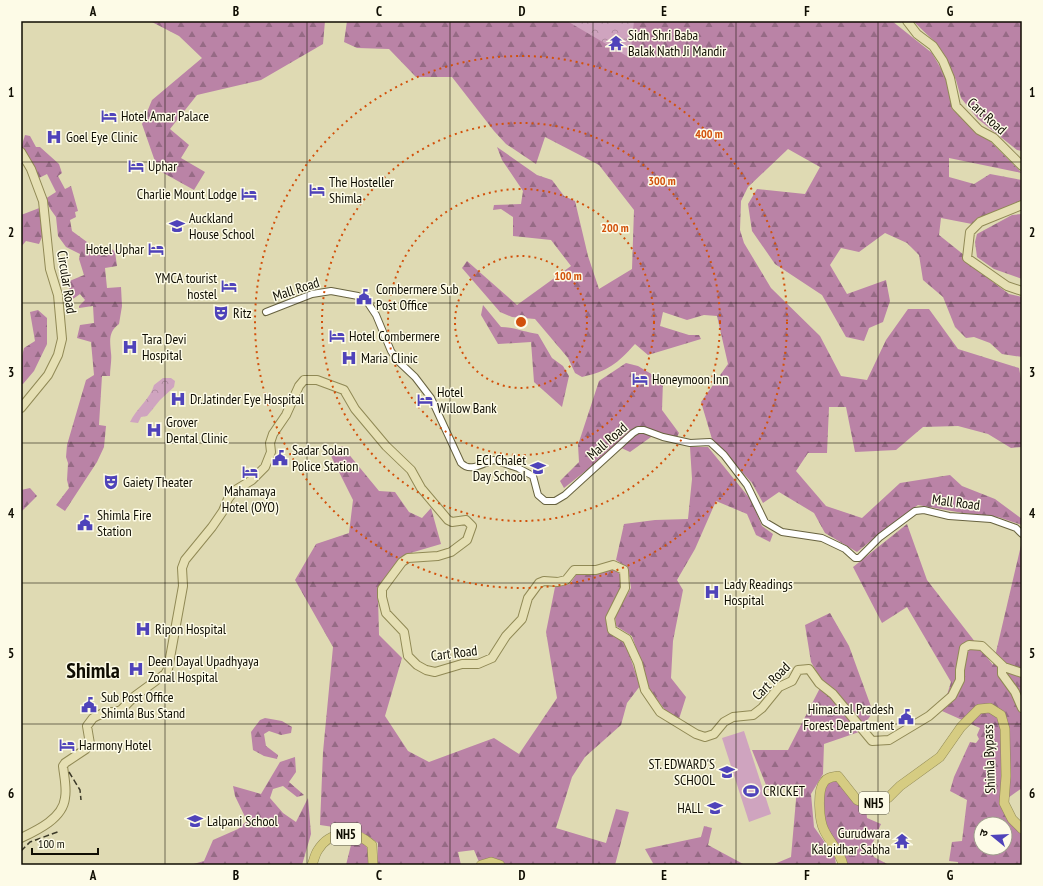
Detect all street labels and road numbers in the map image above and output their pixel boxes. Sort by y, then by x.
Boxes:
street label: Cart Road [964,94,1010,138]
street label: Circular Road [53,249,81,315]
street label: Mall Road [270,273,322,305]
street label: Mall Road [583,418,631,464]
street label: Mall Road [931,490,981,514]
street label: Cart Road [430,641,478,665]
street label: Cart Road [748,658,794,704]
street label: Shimla Bypass [979,724,999,794]
road number: NH5 [859,792,889,814]
road number: NH5 [331,823,361,845]

